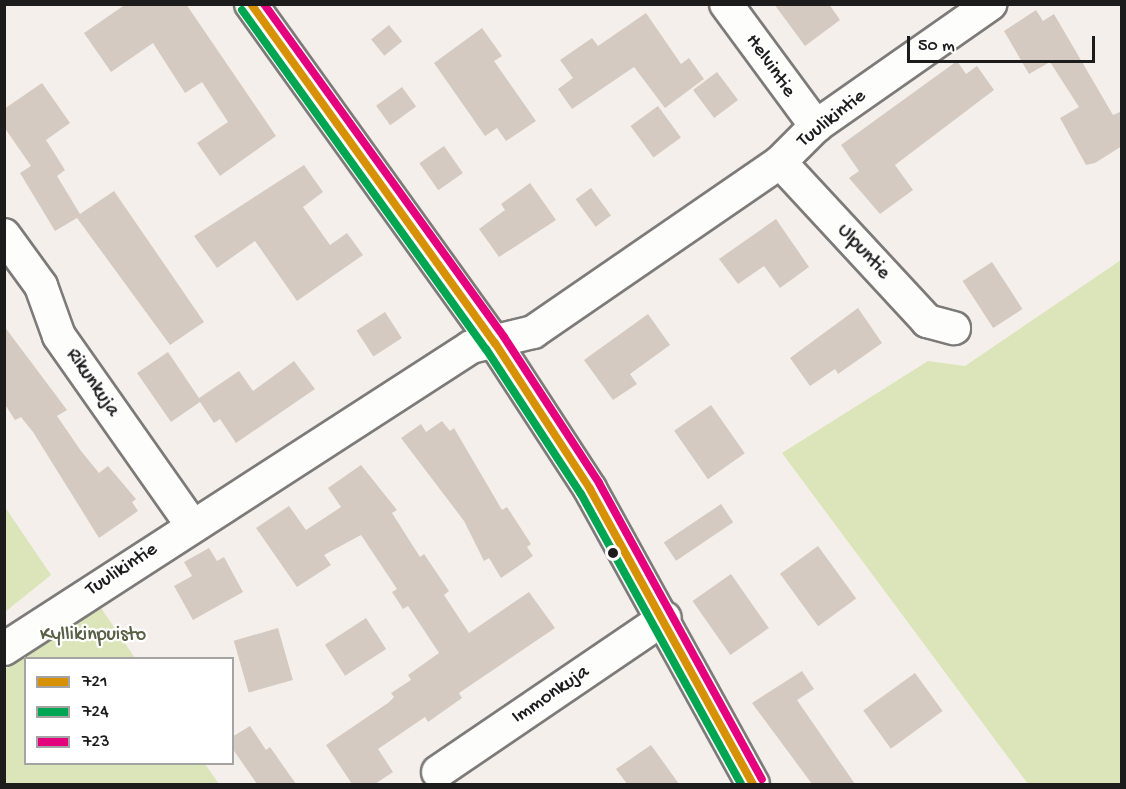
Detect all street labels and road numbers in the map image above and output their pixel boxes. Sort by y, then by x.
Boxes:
street label: Helvintie [740,30,800,102]
street label: Tuulikintie [793,85,871,153]
street label: Ulpuntie [831,219,895,285]
street label: Rikunkuja [60,344,124,422]
street label: Tuulikintie [82,538,162,602]
street label: Immonkuja [508,660,594,730]

